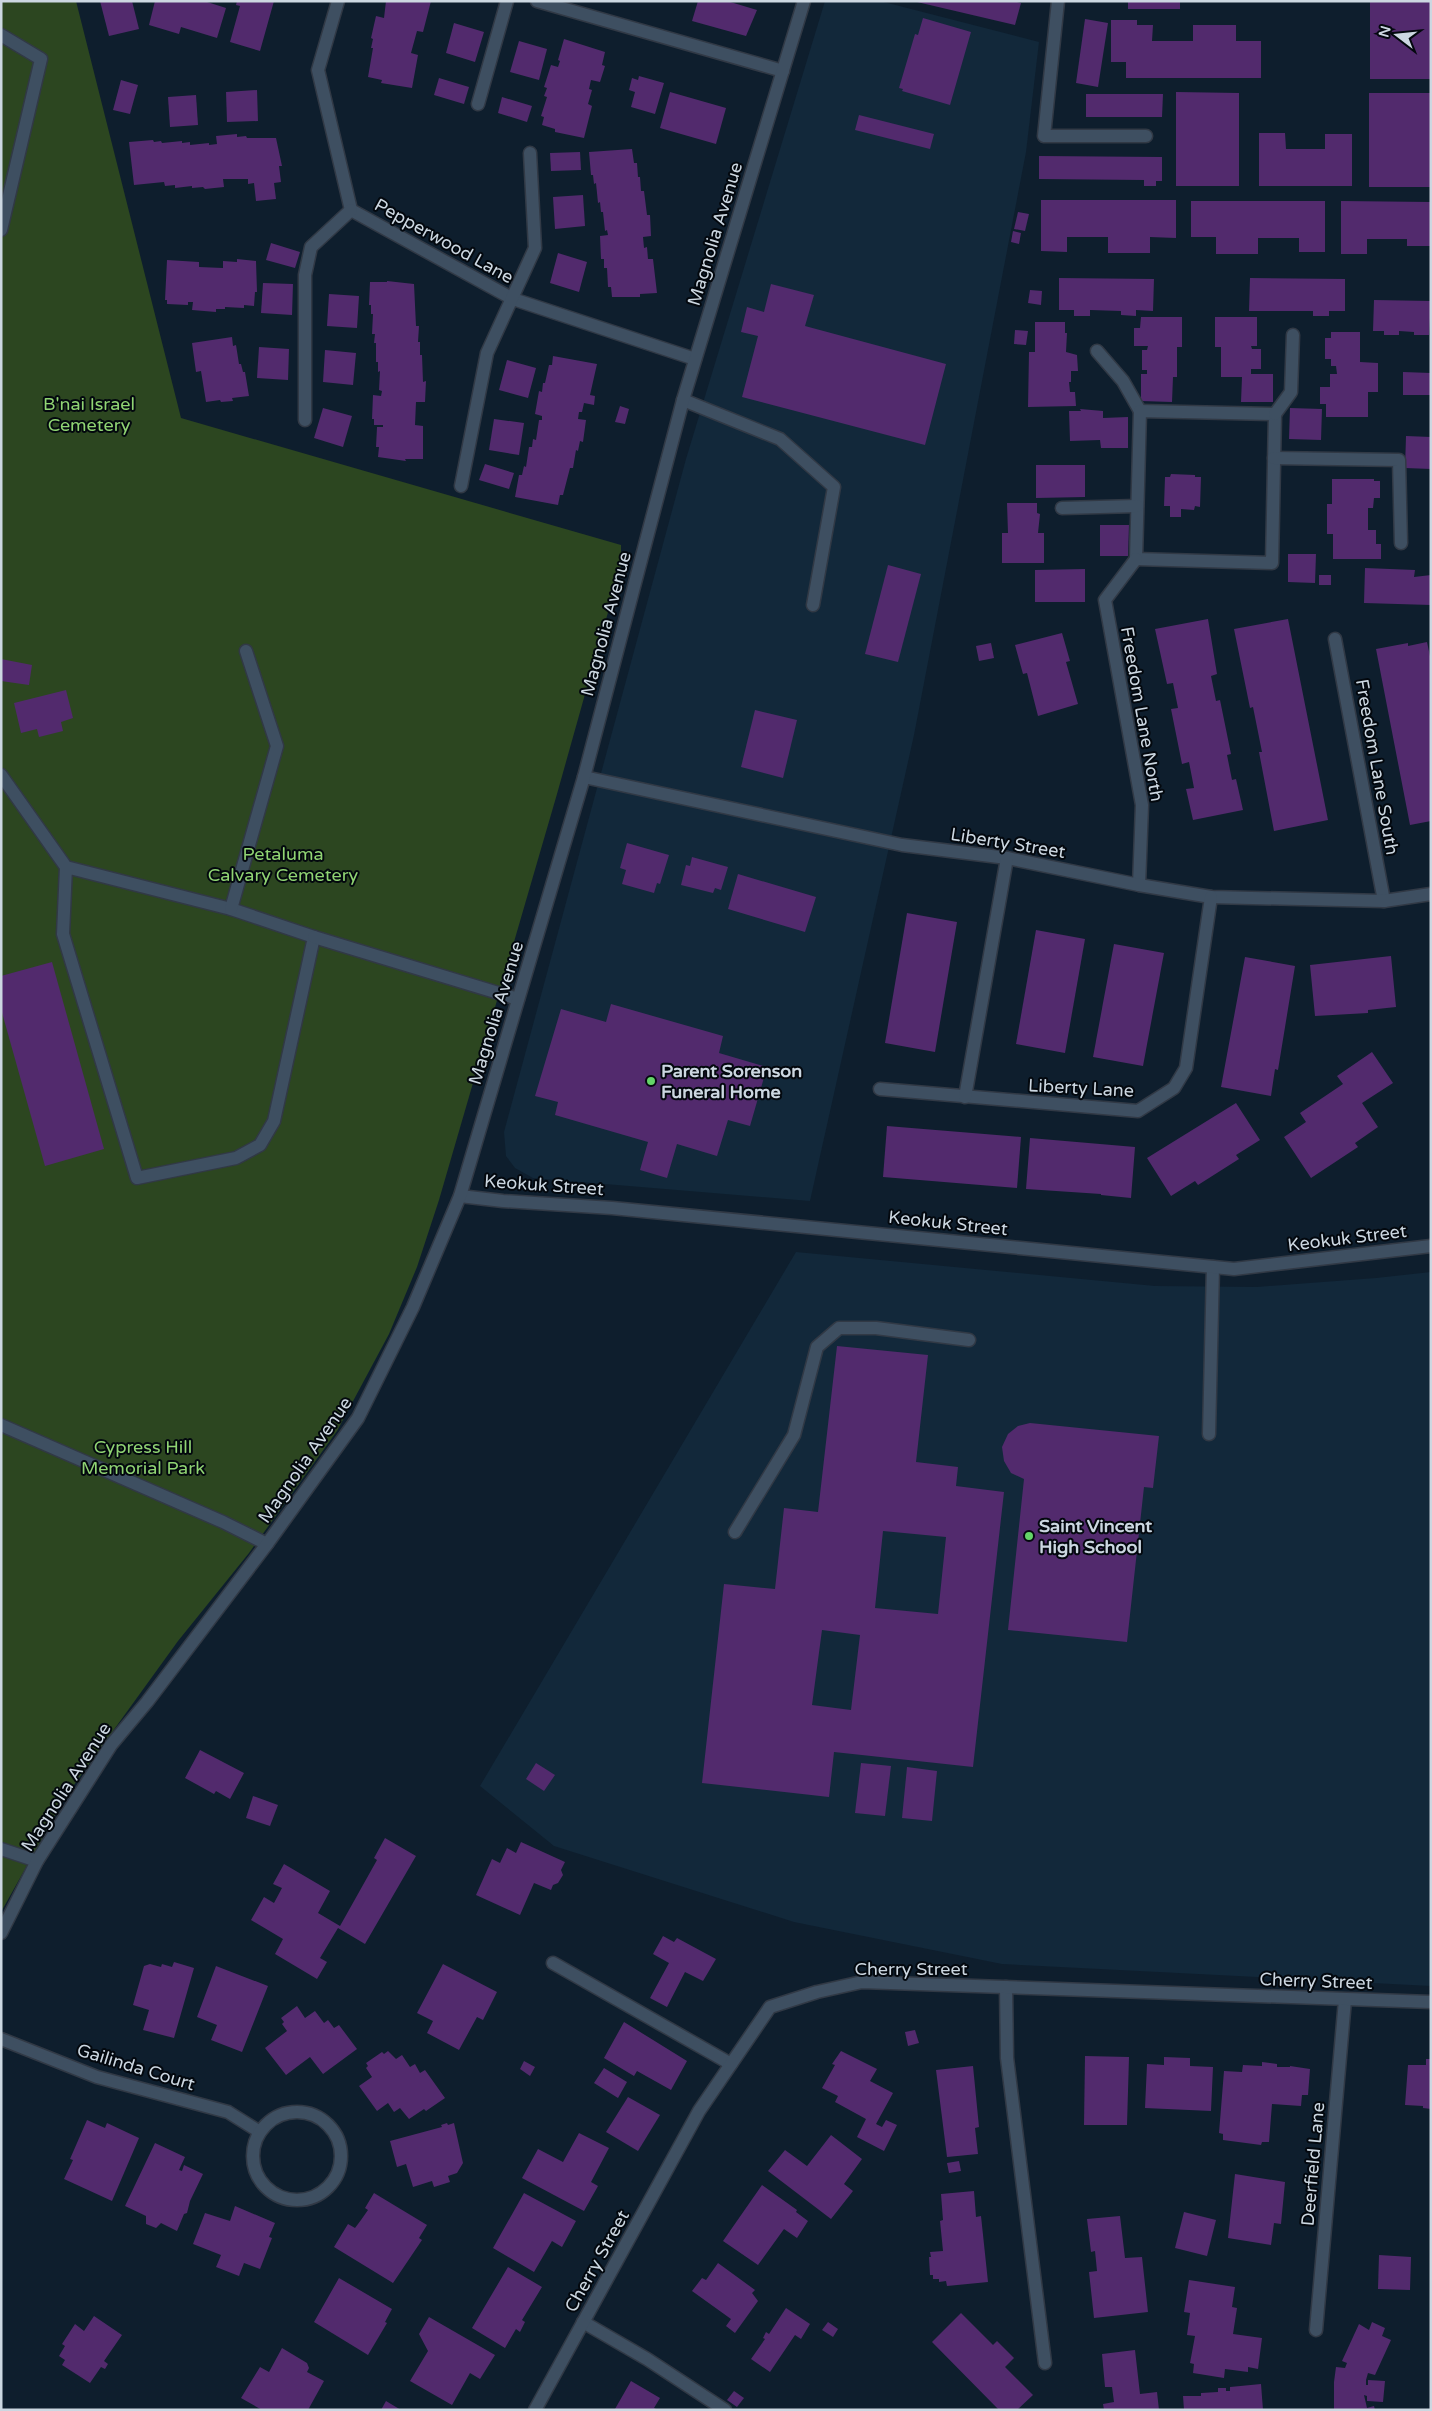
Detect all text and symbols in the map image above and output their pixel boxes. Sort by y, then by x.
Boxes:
north arrow [1372,10,1422,60]
text: N [1375,24,1395,39]
street label: Magnolia Avenue [683,160,747,308]
street label: Pepperwood Lane [371,194,517,288]
park label: B'nai Israel Cemetery [43,393,135,436]
street label: Magnolia Avenue [576,549,636,699]
street label: Freedom Lane North [1116,625,1168,803]
street label: Freedom Lane South [1351,677,1403,857]
street label: Liberty Street [949,823,1067,863]
park label: Petaluma Calvary Cemetery [208,843,359,886]
street label: Magnolia Avenue [464,939,528,1087]
place label: Parent Sorenson Funeral Home [661,1060,802,1103]
street label: Liberty Lane [1027,1074,1135,1102]
marker: Parent Sorenson Funeral Home [645,1075,657,1087]
street label: Keokuk Street [483,1170,605,1200]
street label: Keokuk Street [887,1206,1009,1240]
street label: Keokuk Street [1286,1220,1408,1256]
street label: Magnolia Avenue [253,1393,357,1527]
park label: Cypress Hill Memorial Park [81,1436,205,1479]
place label: Saint Vincent High School [1039,1515,1152,1558]
marker: Saint Vincent High School [1023,1530,1035,1542]
street label: Magnolia Avenue [16,1719,116,1855]
street label: Cherry Street [854,1958,968,1980]
street label: Cherry Street [1259,1968,1373,1994]
street label: Gailinda Court [74,2039,198,2095]
street label: Deerfield Lane [1297,2101,1329,2227]
street label: Cherry Street [560,2206,634,2316]

